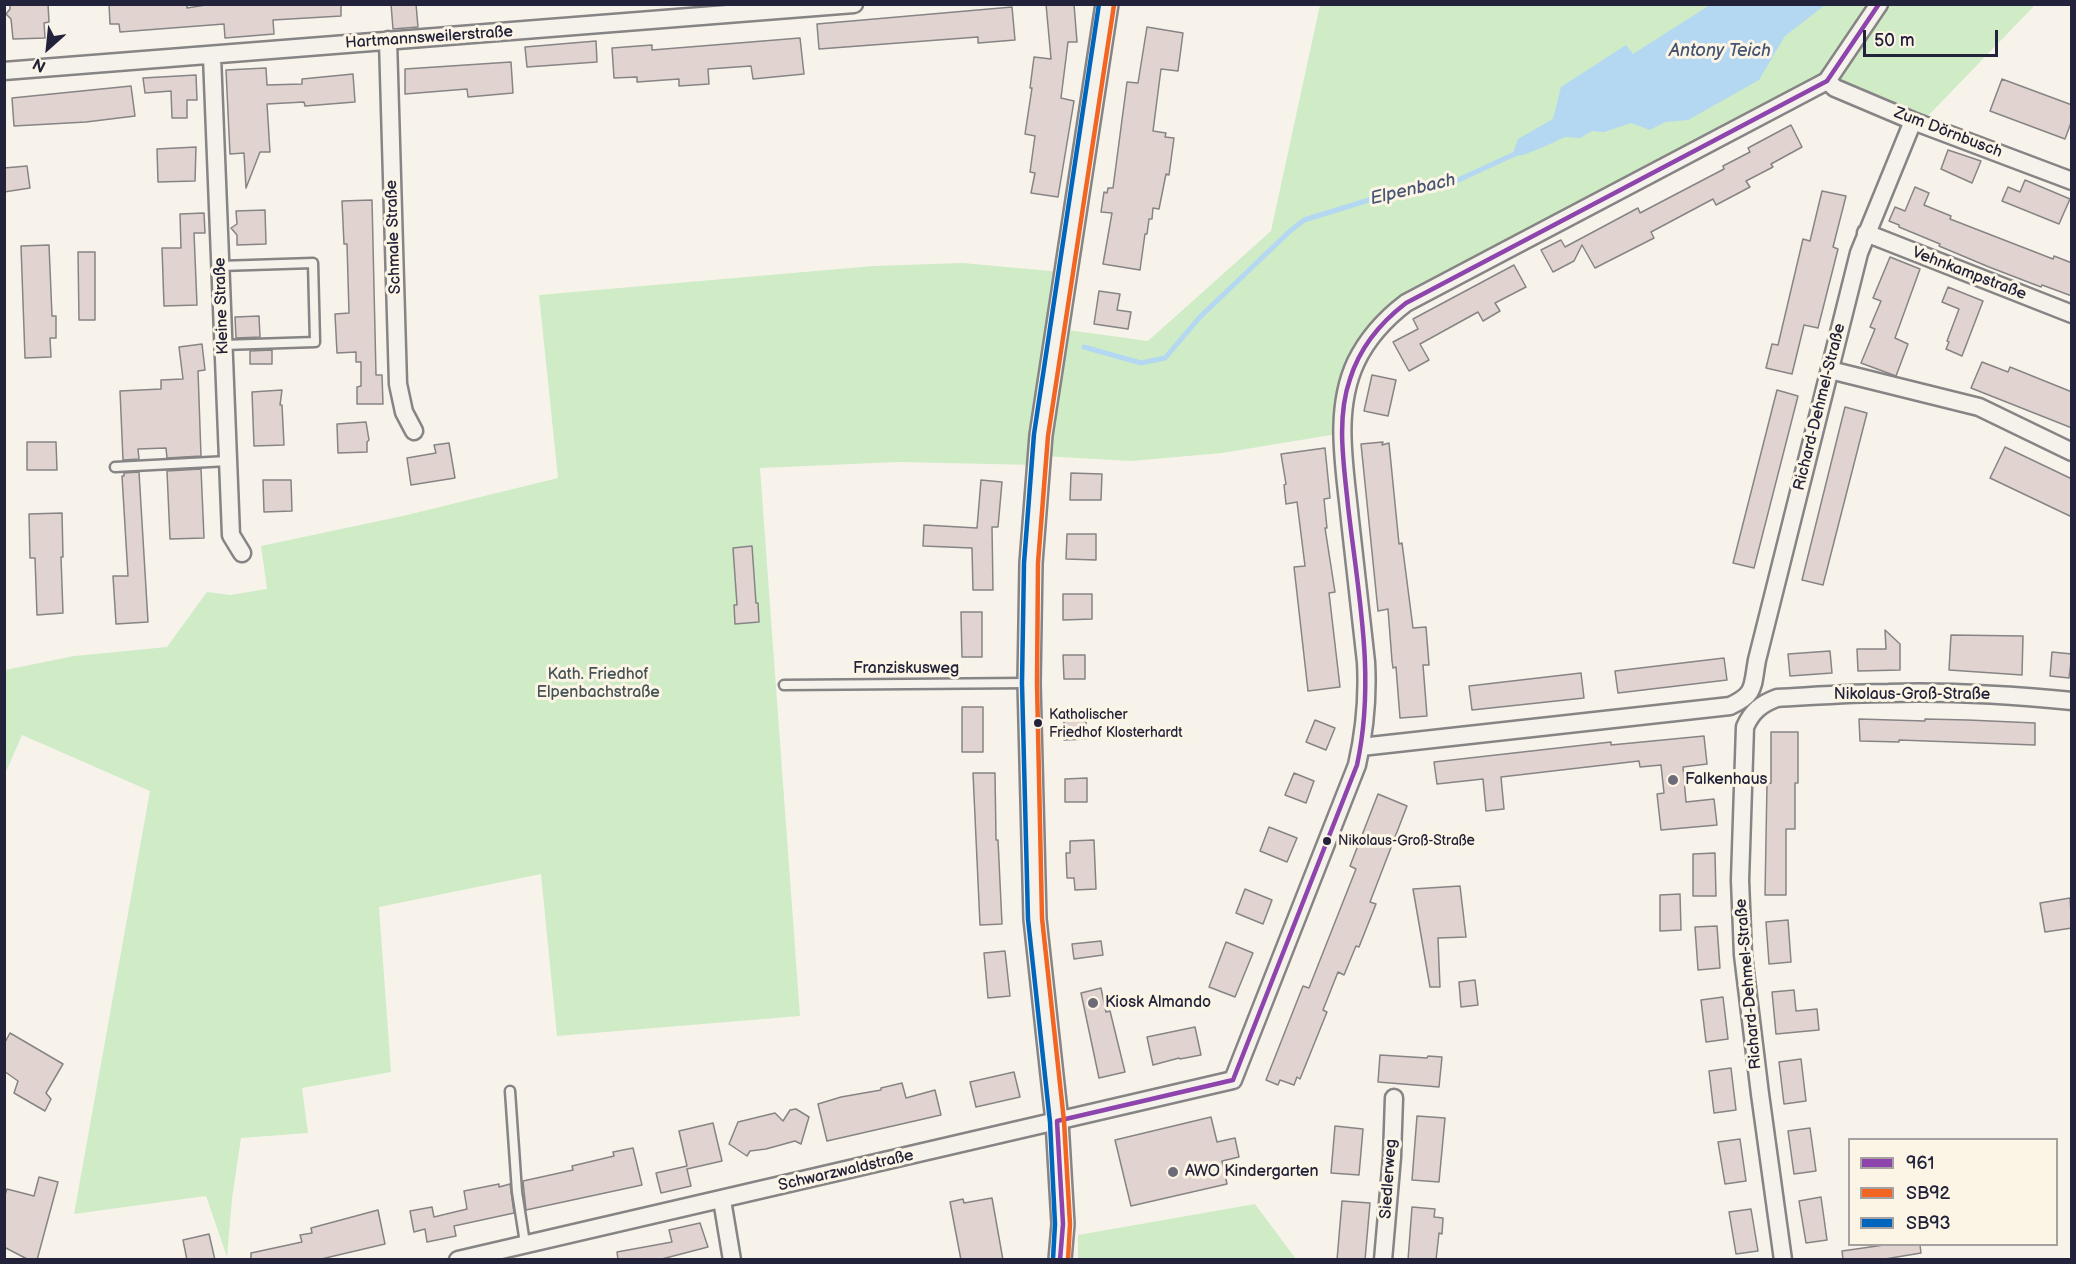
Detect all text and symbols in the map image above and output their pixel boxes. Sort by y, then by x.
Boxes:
north arrow [18,18,78,78]
scale bar [1866,18,2001,56]
street label: Hartmannsweilerstraße [344,23,514,53]
text: 50 m [1874,30,1915,51]
water label: Antony Teich [1669,40,1771,62]
text: N [30,53,49,76]
street label: Zum Dörnbusch [1891,104,2005,162]
water label: Elpenbach [1368,170,1458,210]
street label: Schmale Straße [382,180,406,294]
street label: Vehnkampstraße [1909,243,2029,305]
street label: Kleine Straße [211,257,233,355]
street label: Richard-Dehmel-Straße [1790,321,1850,493]
street label: Franziskusweg [853,659,959,679]
park label: Kath. Friedhof Elpenbachstraße [536,665,660,703]
street label: Nikolaus-Groß-Straße [1834,685,1990,705]
place label: Katholischer Friedhof Klosterhardt [1049,707,1183,740]
marker: Katholischer Friedhof Klosterhardt [1032,717,1044,729]
place label: Falkenhaus [1685,770,1767,790]
marker: Falkenhaus [1666,773,1680,787]
place label: Nikolaus-Groß-Straße [1338,833,1475,849]
marker: Nikolaus-Groß-Straße [1321,835,1333,847]
street label: Richard-Dehmel-Straße [1732,898,1766,1070]
place label: Kiosk Almando [1105,993,1211,1013]
marker: Kiosk Almando [1086,996,1100,1010]
street label: Siedlerweg [1377,1138,1401,1220]
legend [1848,1138,2058,1246]
street label: Schwarzwaldstraße [776,1146,916,1196]
text: 961 [1906,1153,1934,1174]
place label: AWO Kindergarten [1185,1162,1319,1182]
marker: AWO Kindergarten [1166,1165,1180,1179]
text: SB92 [1906,1183,1950,1204]
text: SB93 [1906,1213,1951,1234]

